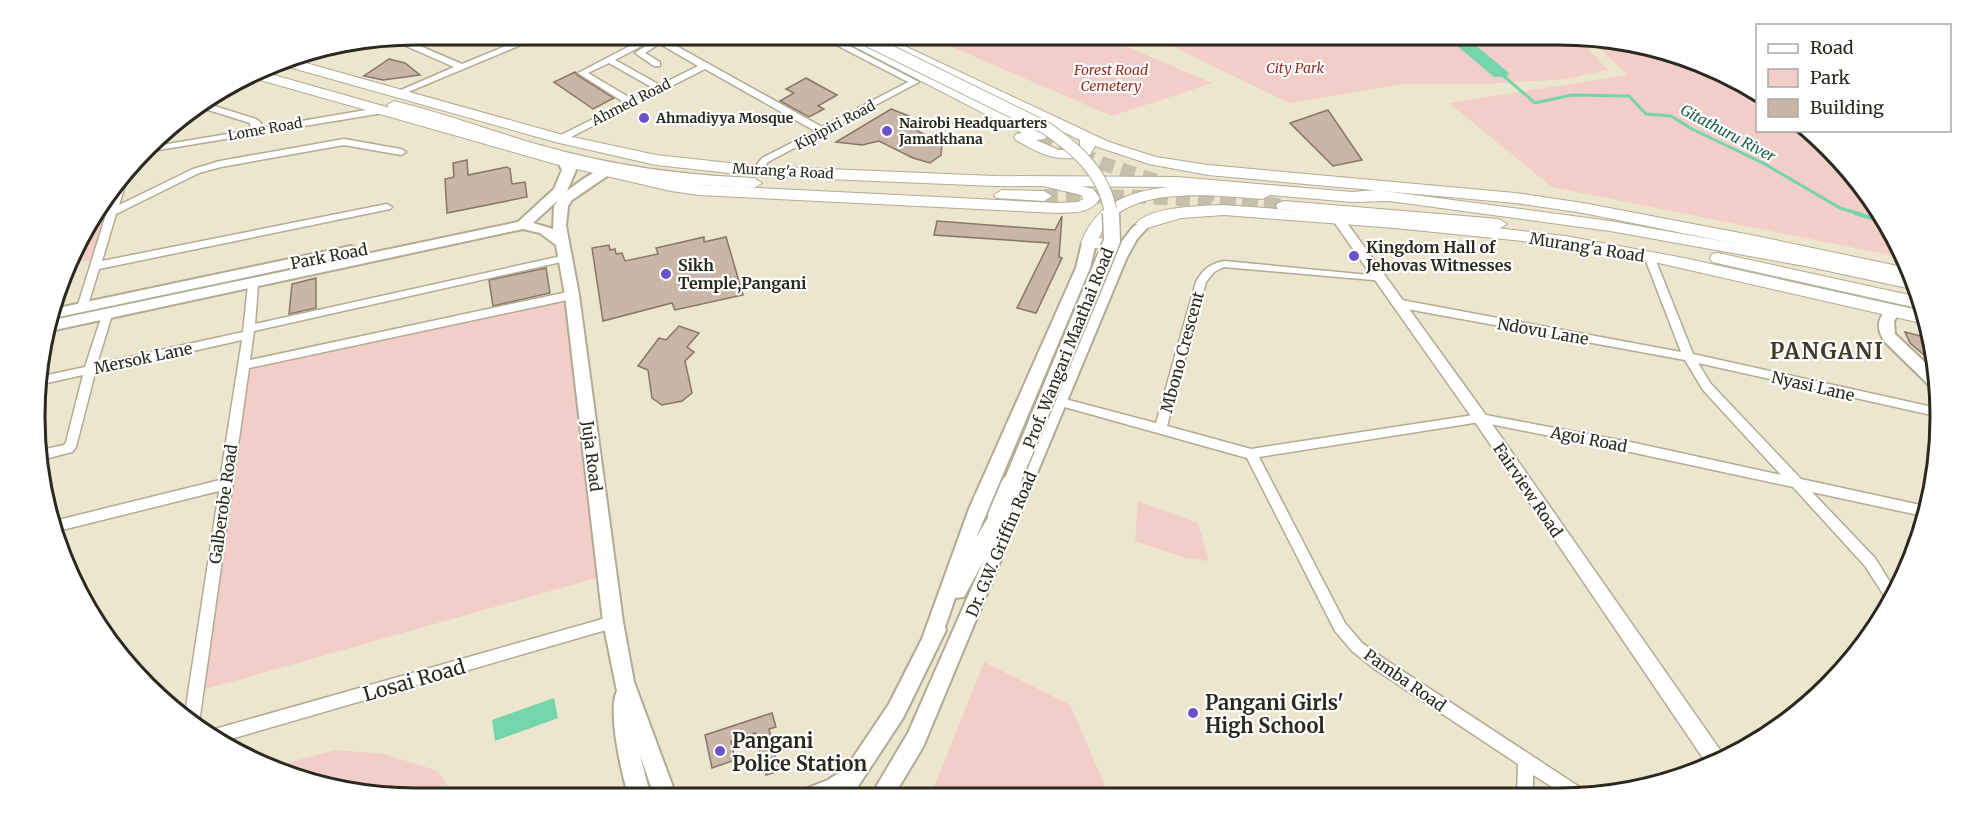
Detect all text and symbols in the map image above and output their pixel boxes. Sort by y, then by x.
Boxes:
legend [1756,24,1951,132]
text: Road [1810,36,1854,59]
park label: City Park [1266,59,1324,77]
park label: Forest Road Cemetery [1073,61,1148,95]
text: Park [1810,66,1851,89]
street label: Ahmed Road [588,74,674,130]
street label: Kipipiri Road [792,96,879,154]
text: Building [1810,96,1884,119]
water label: Gitathuru River [1677,100,1779,166]
place label: Ahmadiyya Mosque [655,109,794,127]
marker: Ahmadiyya Mosque [637,111,651,125]
street label: Lome Road [226,113,304,144]
place label: Nairobi Headquarters Jamatkhana [898,114,1047,148]
marker: Nairobi Headquarters Jamatkhana [880,124,894,138]
street label: Murang'a Road [732,159,835,183]
street label: Murang'a Road [1528,228,1646,266]
place label: Kingdom Hall of Jehovas Witnesses [1365,237,1512,275]
street label: Park Road [289,239,370,273]
street label: Prof. Wangari Maathai Road [1019,244,1118,451]
marker: Kingdom Hall of Jehovas Witnesses [1347,249,1361,263]
place label: Sikh Temple,Pangani [678,255,807,294]
marker: Sikh Temple,Pangani [659,267,673,281]
street label: Mbono Crescent [1156,288,1208,415]
street label: Ndovu Lane [1496,313,1590,349]
district label: PANGANI [1770,337,1884,365]
street label: Mersok Lane [92,338,194,378]
street label: Nyasi Lane [1770,367,1856,405]
street label: Juja Road [578,418,606,493]
street label: Agoi Road [1548,422,1629,456]
street label: Fairview Road [1489,439,1567,541]
street label: Galberobe Road [205,443,241,565]
street label: Dr. G.W. Griffin Road [961,468,1041,620]
street label: Pamba Road [1360,644,1450,716]
street label: Losai Road [360,654,468,706]
place label: Pangani Girls' High School [1205,690,1344,738]
marker: Pangani Girls' High School [1186,706,1200,720]
place label: Pangani Police Station [732,728,867,776]
marker: Pangani Police Station [713,744,727,758]

